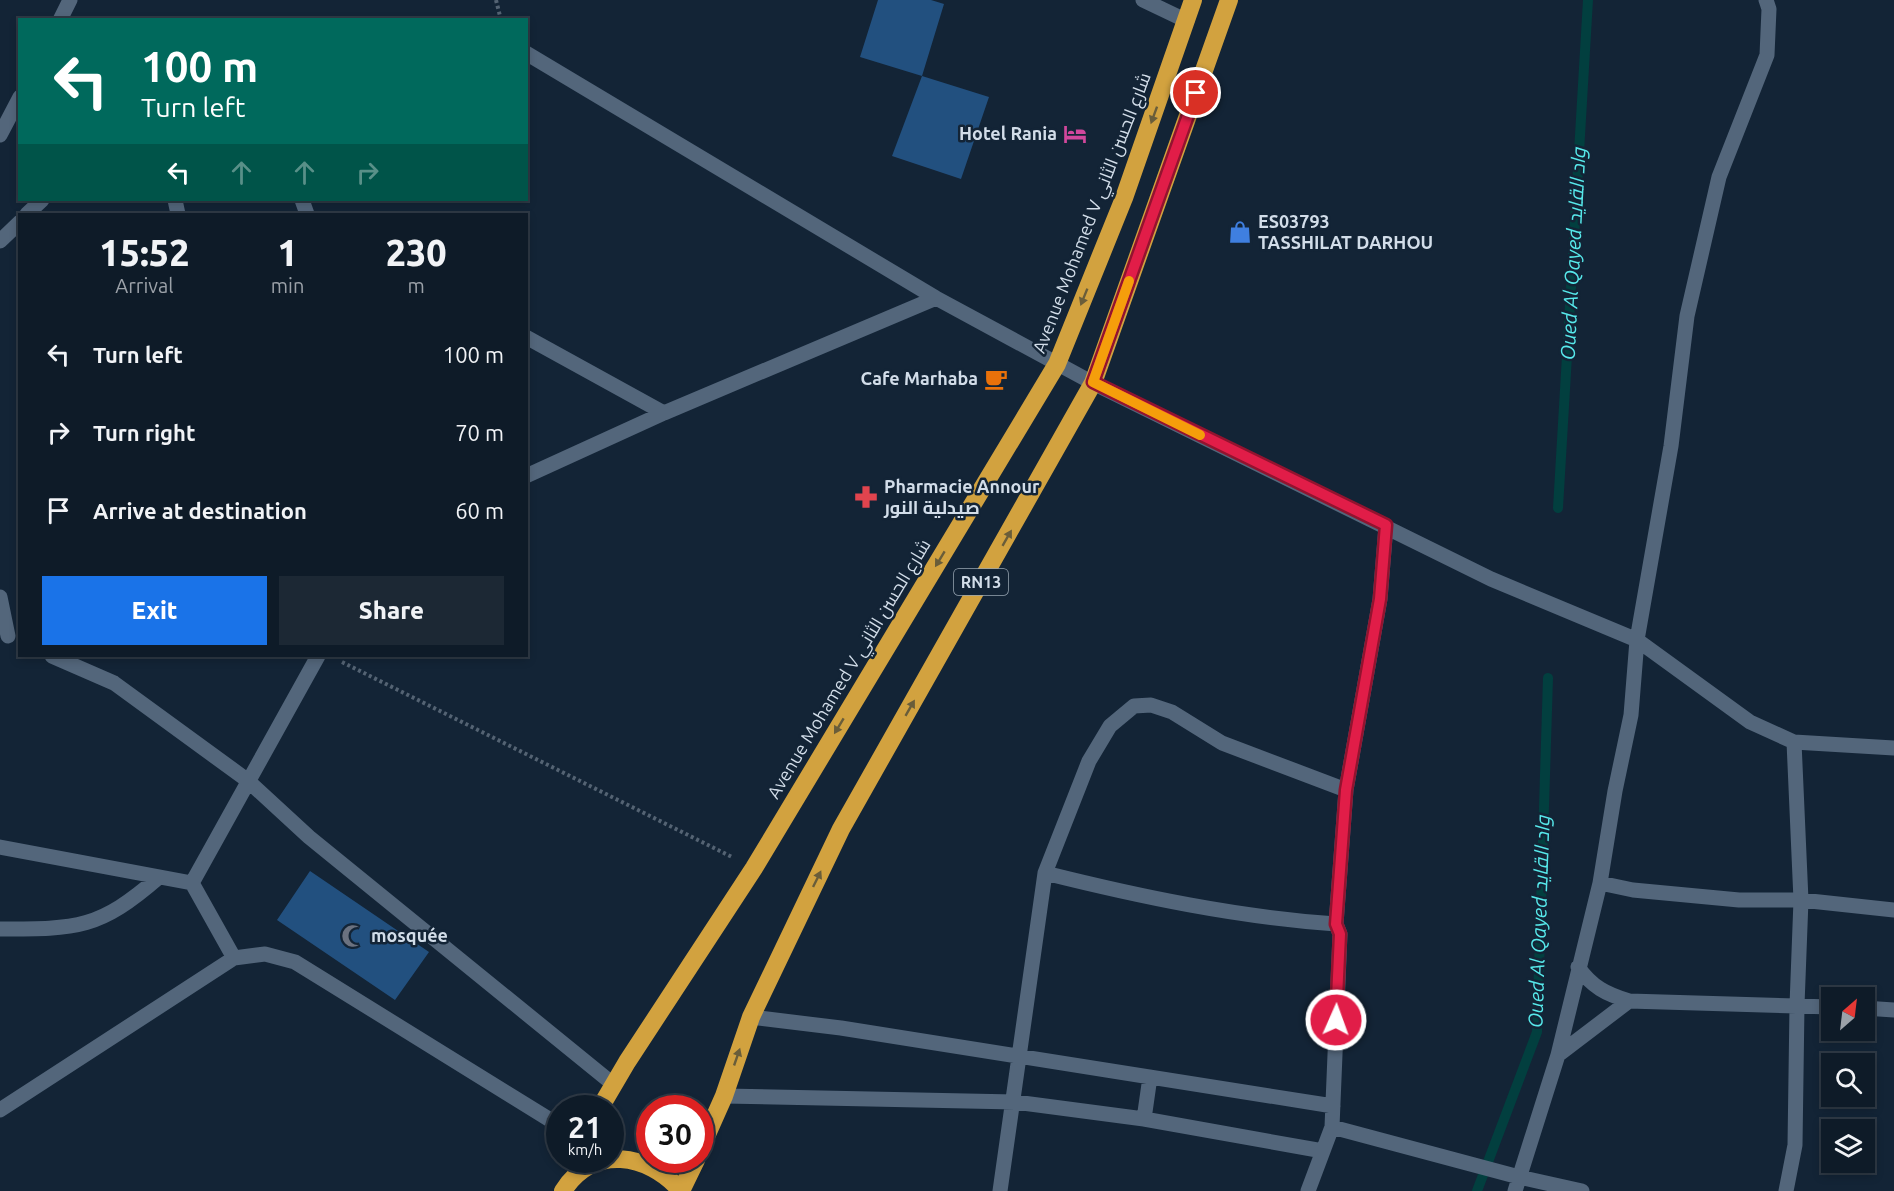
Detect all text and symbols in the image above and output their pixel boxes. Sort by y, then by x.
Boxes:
icon: left [42,42,120,120]
text: 100 m [141,43,258,90]
pin [1170,67,1221,118]
street label: Avenue Mohamed V شارع الحسن الثاني [1028,70,1159,357]
icon: arrive [1179,76,1212,109]
text: Turn left [141,92,245,122]
one-way arrow [1148,106,1158,124]
hotel icon: Hotel Rania [1062,121,1088,147]
place label: Hotel Rania [959,123,1057,143]
water label: Oued Al Qayed واد القايد [1555,146,1591,361]
icon: left [162,156,195,189]
icon: ahead [225,156,258,189]
icon: ahead [288,156,321,189]
icon: right [351,156,384,189]
place label: ES03793 TASSHILAT DARHOU [1258,211,1433,252]
shop icon: ES03793 TASSHILAT DARHOU [1227,219,1253,245]
text: 15:52 [99,232,189,273]
text: 1 [277,232,298,273]
text: 230 [386,232,447,273]
text: Arrival [115,274,174,297]
text: min [271,274,304,297]
text: m [408,274,425,297]
one-way arrow [1079,288,1088,306]
icon: left [42,338,75,371]
text: Turn left [93,342,183,367]
text: 100 m [443,342,504,367]
cafe icon: Cafe Marhaba [983,366,1009,392]
place label: Cafe Marhaba [861,368,978,388]
icon: right [42,416,75,449]
text: Turn right [93,420,195,445]
text: 70 m [455,420,504,445]
place label: Pharmacie Annour صيدلية النور [883,476,1040,519]
pharmacy icon: Pharmacie Annour صيدلية النور [853,484,879,510]
icon: arrive [42,494,75,527]
text: Arrive at destination [93,498,307,523]
text: 60 m [455,498,504,523]
one-way arrow [1001,530,1012,546]
street label: Avenue Mohamed V شارع الحسن الثاني [763,535,938,804]
one-way arrow [934,551,945,567]
road number: RN13 [954,569,1008,595]
button: Exit [42,576,267,645]
button: Share [279,576,504,645]
one-way arrow [905,699,915,716]
one-way arrow [834,718,845,734]
water label: Oued Al Qayed واد القايد [1523,814,1555,1029]
one-way arrow [812,870,821,887]
mosque icon: mosquée [340,923,366,949]
place label: mosquée [371,925,448,945]
north arrow [1821,987,1875,1041]
map controls [1821,987,1875,1173]
position arrow [1304,988,1368,1052]
one-way arrow [733,1048,743,1066]
button: search [1821,1053,1875,1107]
speed limit sign: 30 [636,1095,714,1173]
text: 21 [568,1110,602,1144]
button: layers [1821,1119,1875,1173]
text: km/h [568,1141,602,1158]

